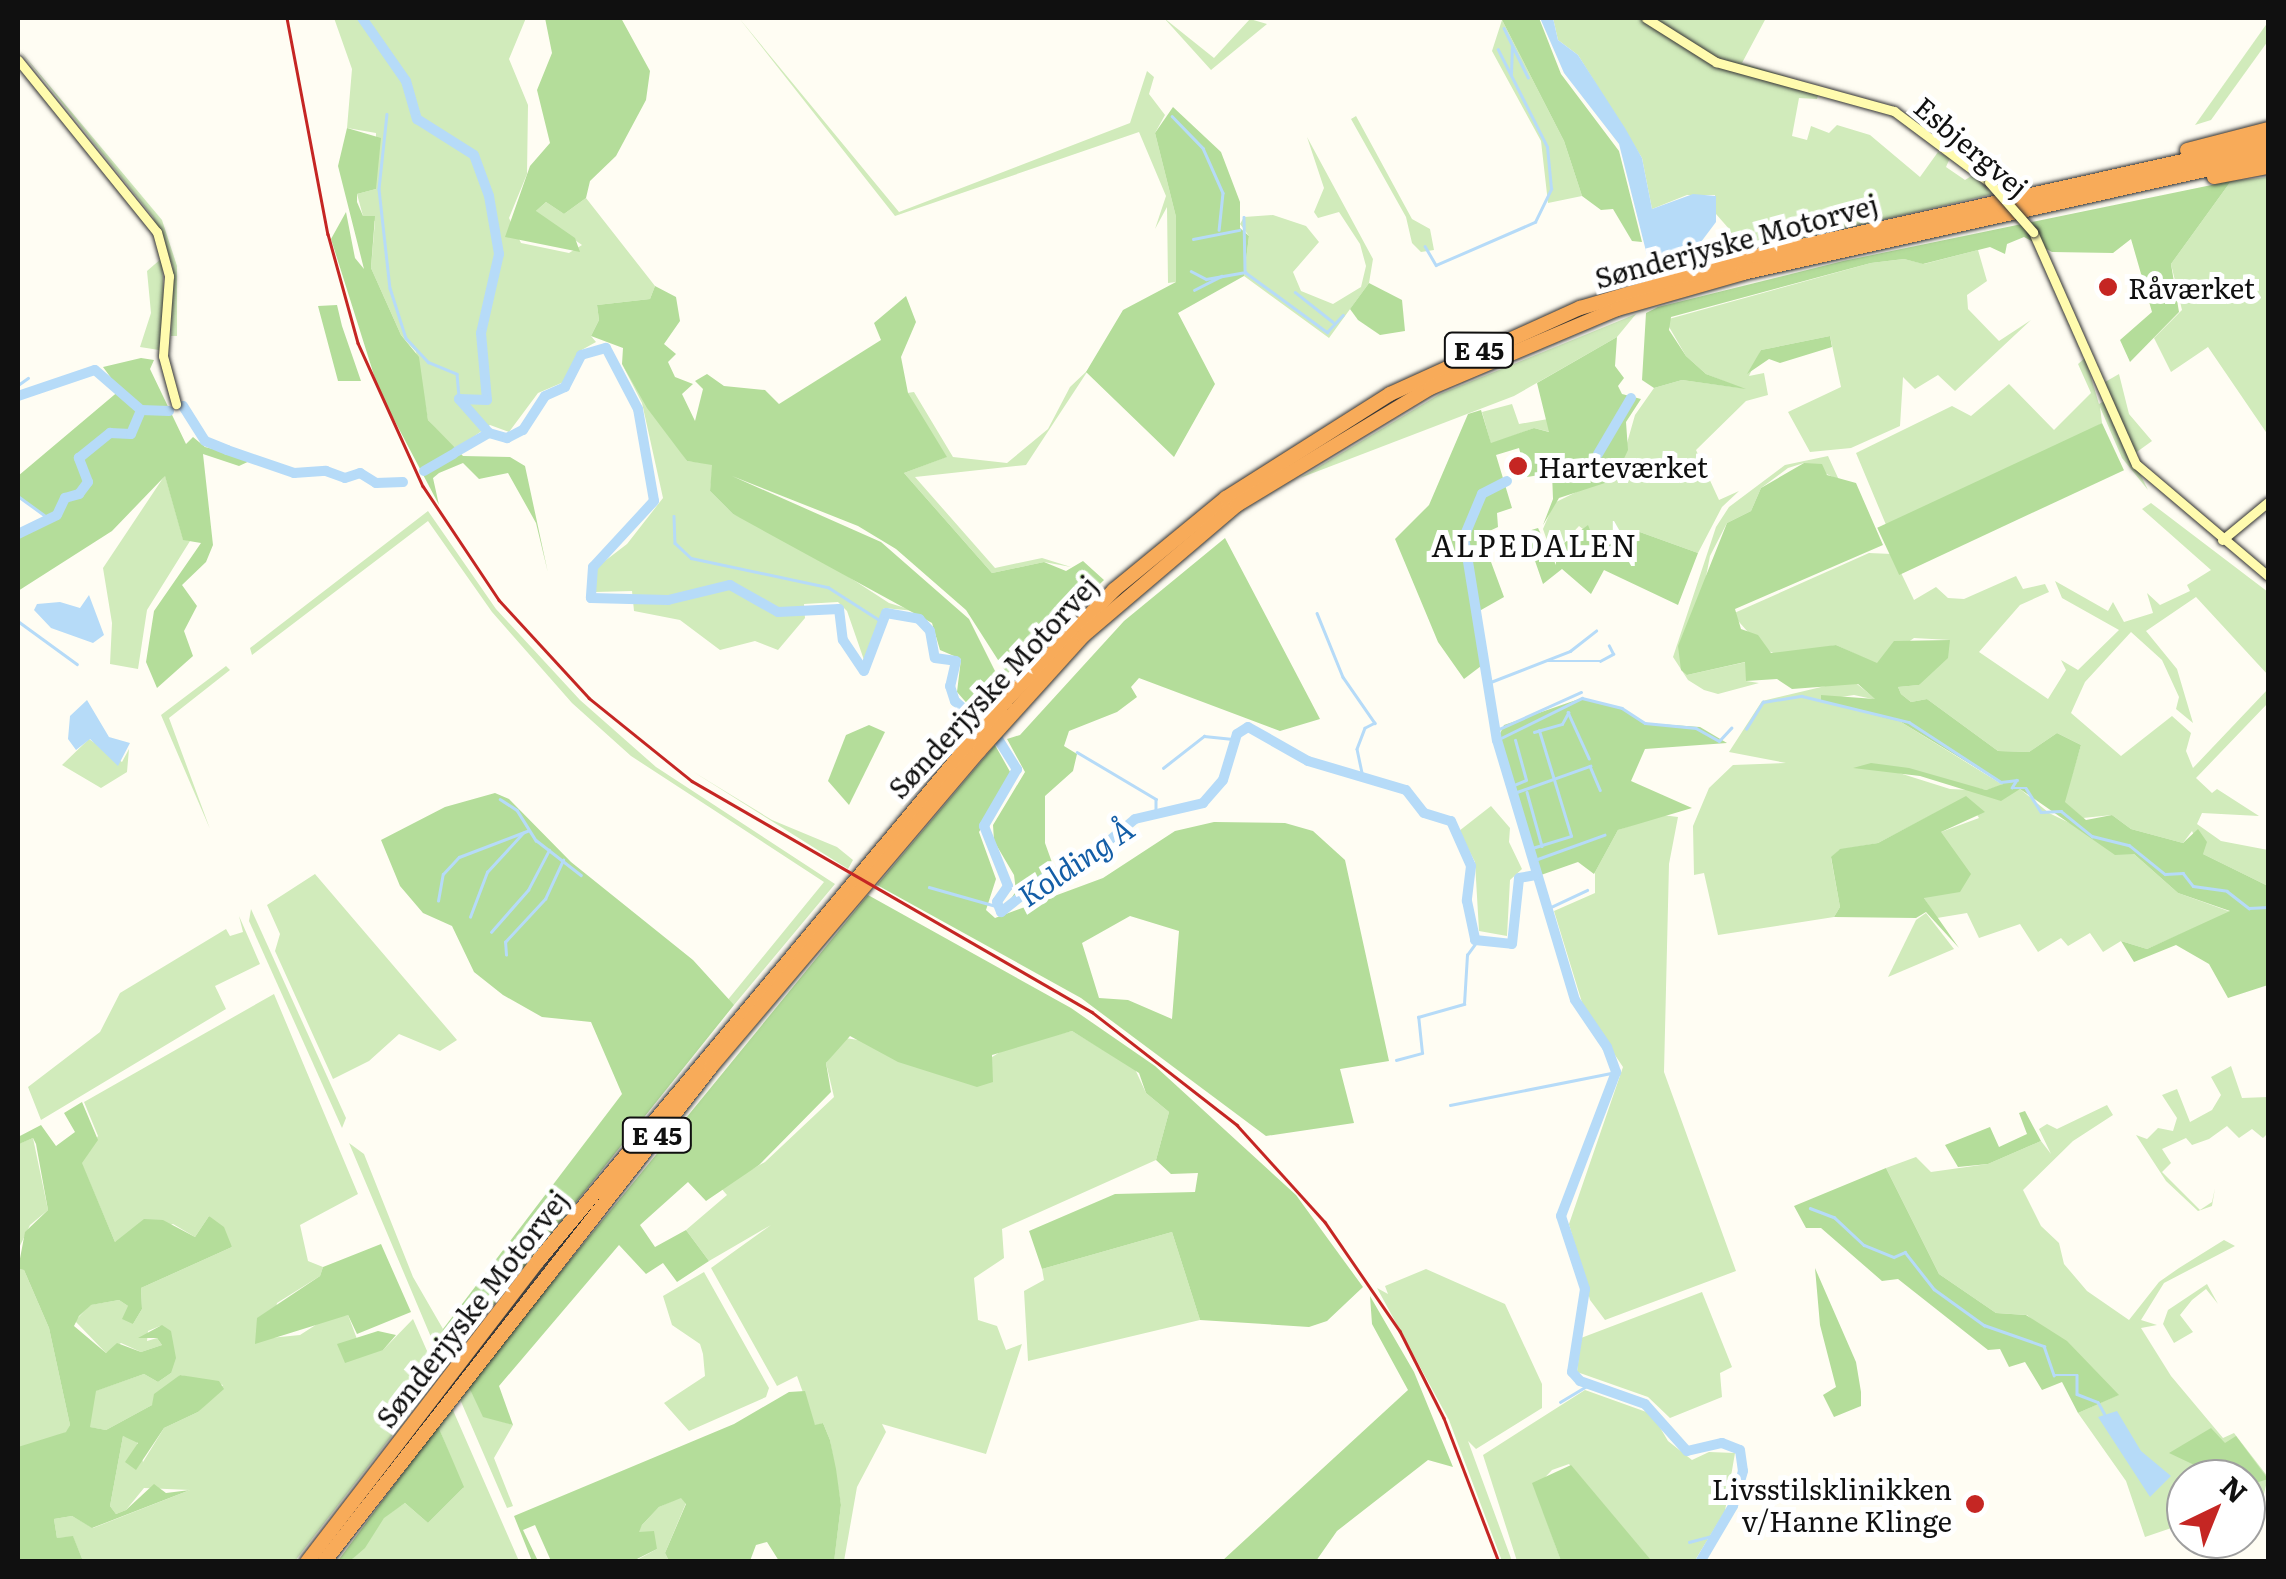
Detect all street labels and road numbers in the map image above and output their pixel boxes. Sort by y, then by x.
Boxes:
street label: Esbjergvej [1908,89,2036,203]
street label: Sønderjyske Motorvej [1591,186,1881,294]
road number: E 45 [1442,330,1516,370]
street label: Sønderjyske Motorvej [880,568,1104,804]
road number: E 45 [620,1115,694,1155]
street label: Sønderjyske Motorvej [368,1183,574,1433]

